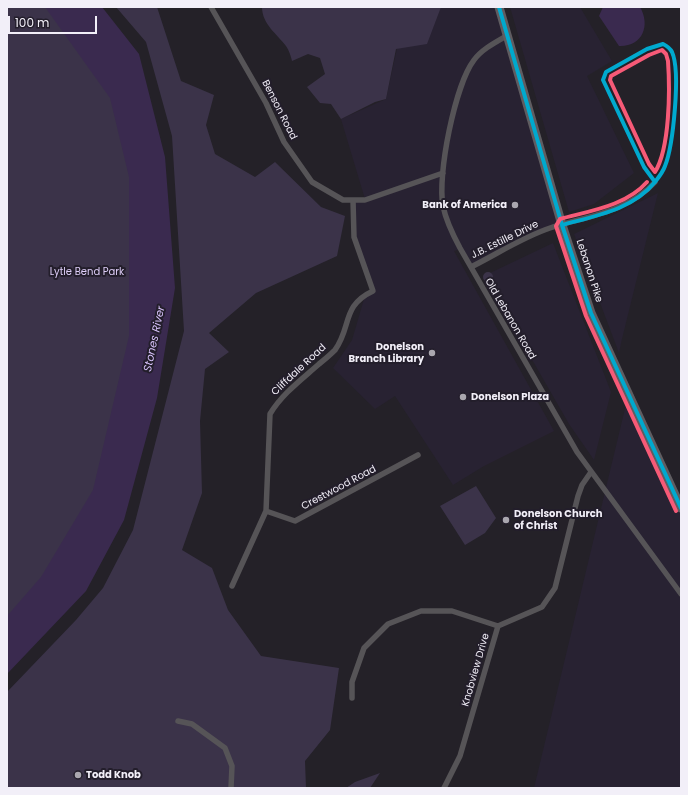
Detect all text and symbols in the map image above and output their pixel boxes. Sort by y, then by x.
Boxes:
scale bar [10,8,99,34]
text: 100 m [15,14,49,31]
street label: Benson Road [259,78,299,142]
place label: Bank of America [422,199,507,211]
marker: Bank of America [510,200,520,210]
street label: J.B. Estille Drive [469,218,541,262]
street label: Lebanon Pike [573,238,605,304]
park label: Lytle Bend Park [50,266,124,278]
street label: Old Lebanon Road [482,276,538,362]
water label: Stones River [142,305,168,373]
place label: Donelson Branch Library [349,341,424,364]
street label: Cliffdale Road [269,342,329,398]
marker: Donelson Branch Library [427,348,437,358]
place label: Donelson Plaza [471,391,549,403]
marker: Donelson Plaza [458,392,468,402]
street label: Crestwood Road [300,463,378,513]
place label: Donelson Church of Christ [514,508,602,532]
marker: Donelson Church of Christ [501,515,511,525]
street label: Knobview Drive [460,632,492,708]
place label: Todd Knob [86,769,141,781]
marker: Todd Knob [73,770,83,780]

